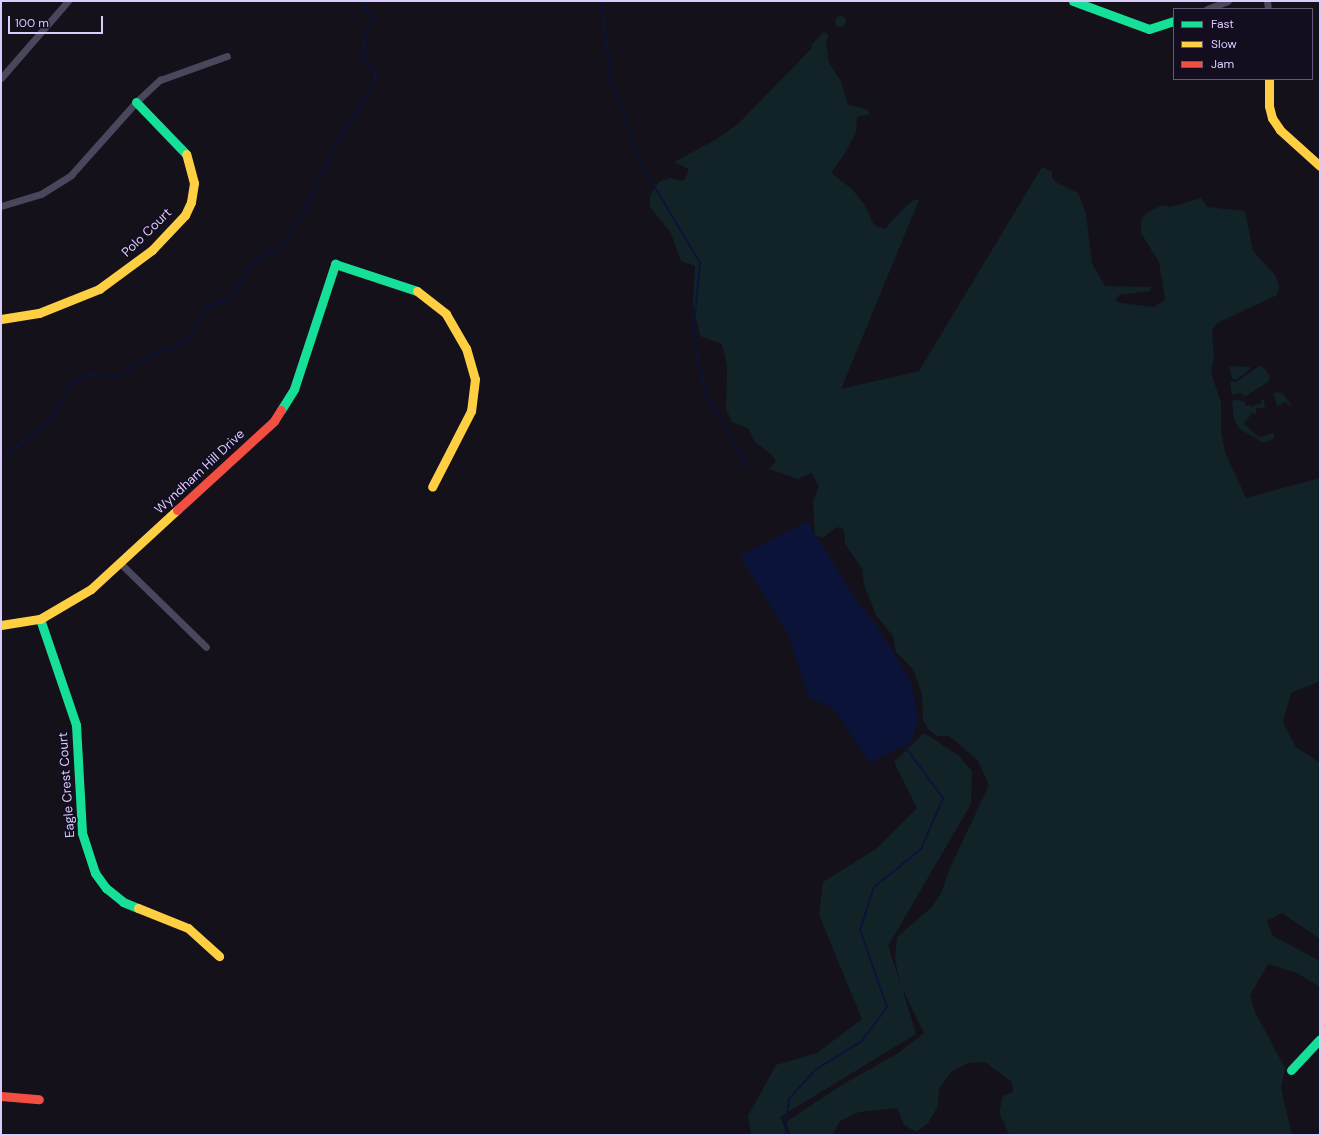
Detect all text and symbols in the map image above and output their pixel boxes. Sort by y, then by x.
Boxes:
scale bar [10,8,105,34]
legend [1173,8,1313,80]
text: 100 m [15,15,49,31]
text: Fast [1211,16,1234,32]
text: Slow [1211,36,1237,52]
text: Jam [1211,56,1234,72]
street label: Polo Court [119,205,175,261]
street label: Wyndham Hill Drive [152,426,248,518]
street label: Eagle Crest Court [56,732,78,838]

